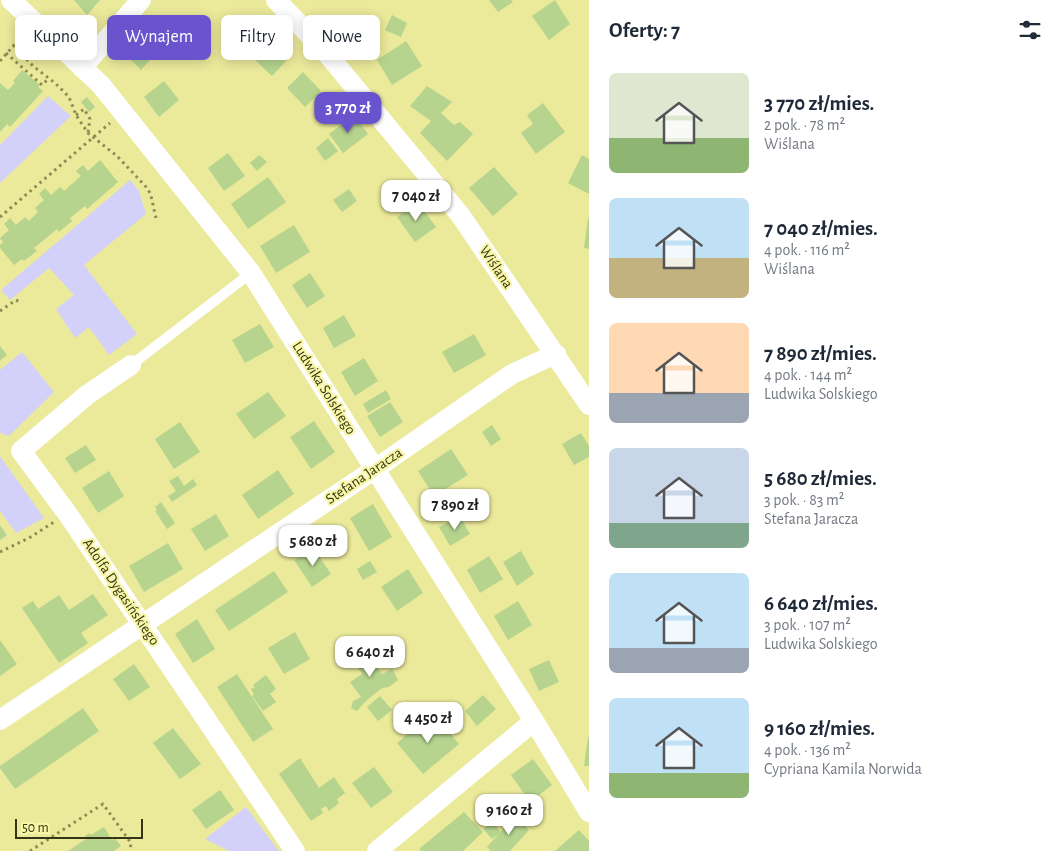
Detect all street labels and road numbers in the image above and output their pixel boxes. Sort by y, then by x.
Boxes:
street label: Wiślana [476,243,516,291]
street label: Ludwika Solskiego [289,339,359,437]
street label: Stefana Jaracza [323,445,405,507]
street label: Adolfa Dygasińskiego [80,536,162,648]

